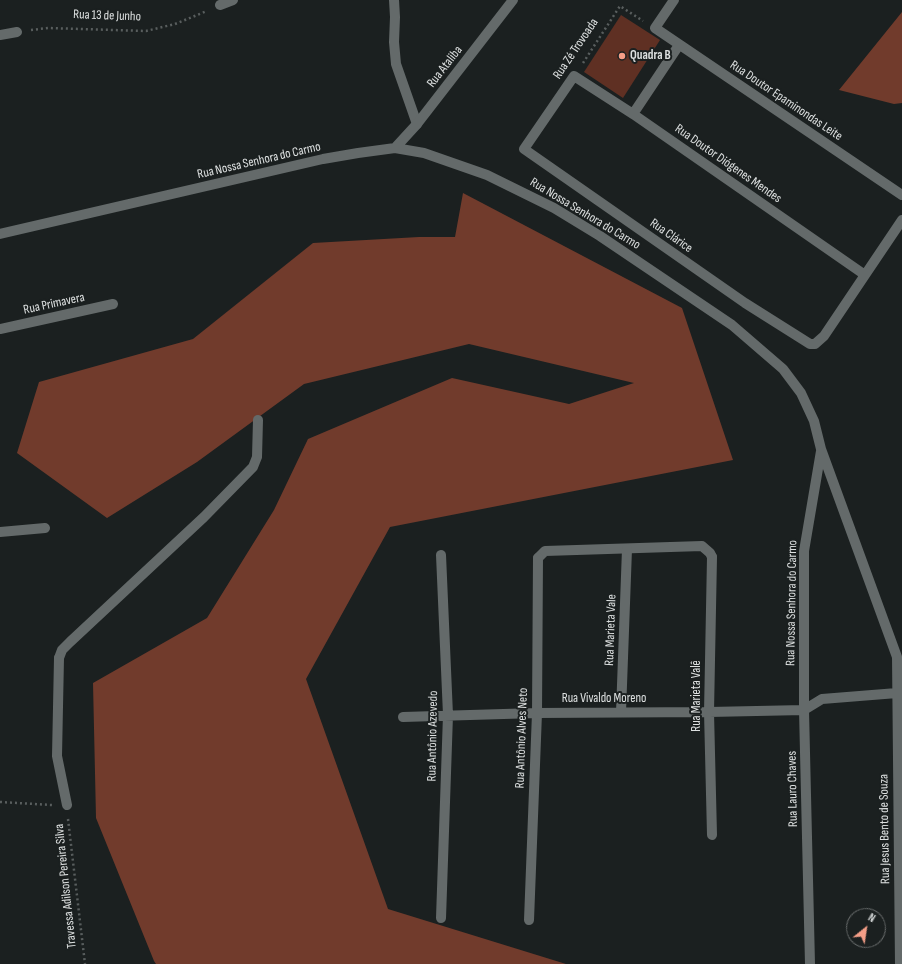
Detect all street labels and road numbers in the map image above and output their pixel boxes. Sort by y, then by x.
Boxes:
street label: Rua 13 de Junho [73,7,141,25]
street label: Rua Zé Trovoada [550,16,602,82]
street label: Rua Ataliba [424,43,466,91]
street label: Rua Doutor Epaminondas Leite [727,58,845,144]
street label: Rua Doutor Diógenes Mendes [672,121,784,207]
street label: Rua Nossa Senhora do Carmo [196,139,322,183]
street label: Rua Nossa Senhora do Carmo [527,175,643,253]
street label: Rua Clárice [647,216,695,256]
street label: Rua Primavera [22,290,86,318]
street label: Rua Nossa Senhora do Carmo [783,540,801,666]
street label: Rua Marieta Vale [602,594,620,666]
street label: Rua Marieta Valê [689,660,705,732]
street label: Rua Antônio Alves Neto [512,687,532,789]
street label: Rua Antônio Azevedo [424,690,442,782]
street label: Rua Vivaldo Moreno [562,691,646,707]
street label: Rua Lauro Chaves [785,751,801,827]
street label: Rua Jesus Bento de Souza [876,774,894,884]
street label: Travessa Adilson Pereira Silva [52,823,80,949]

